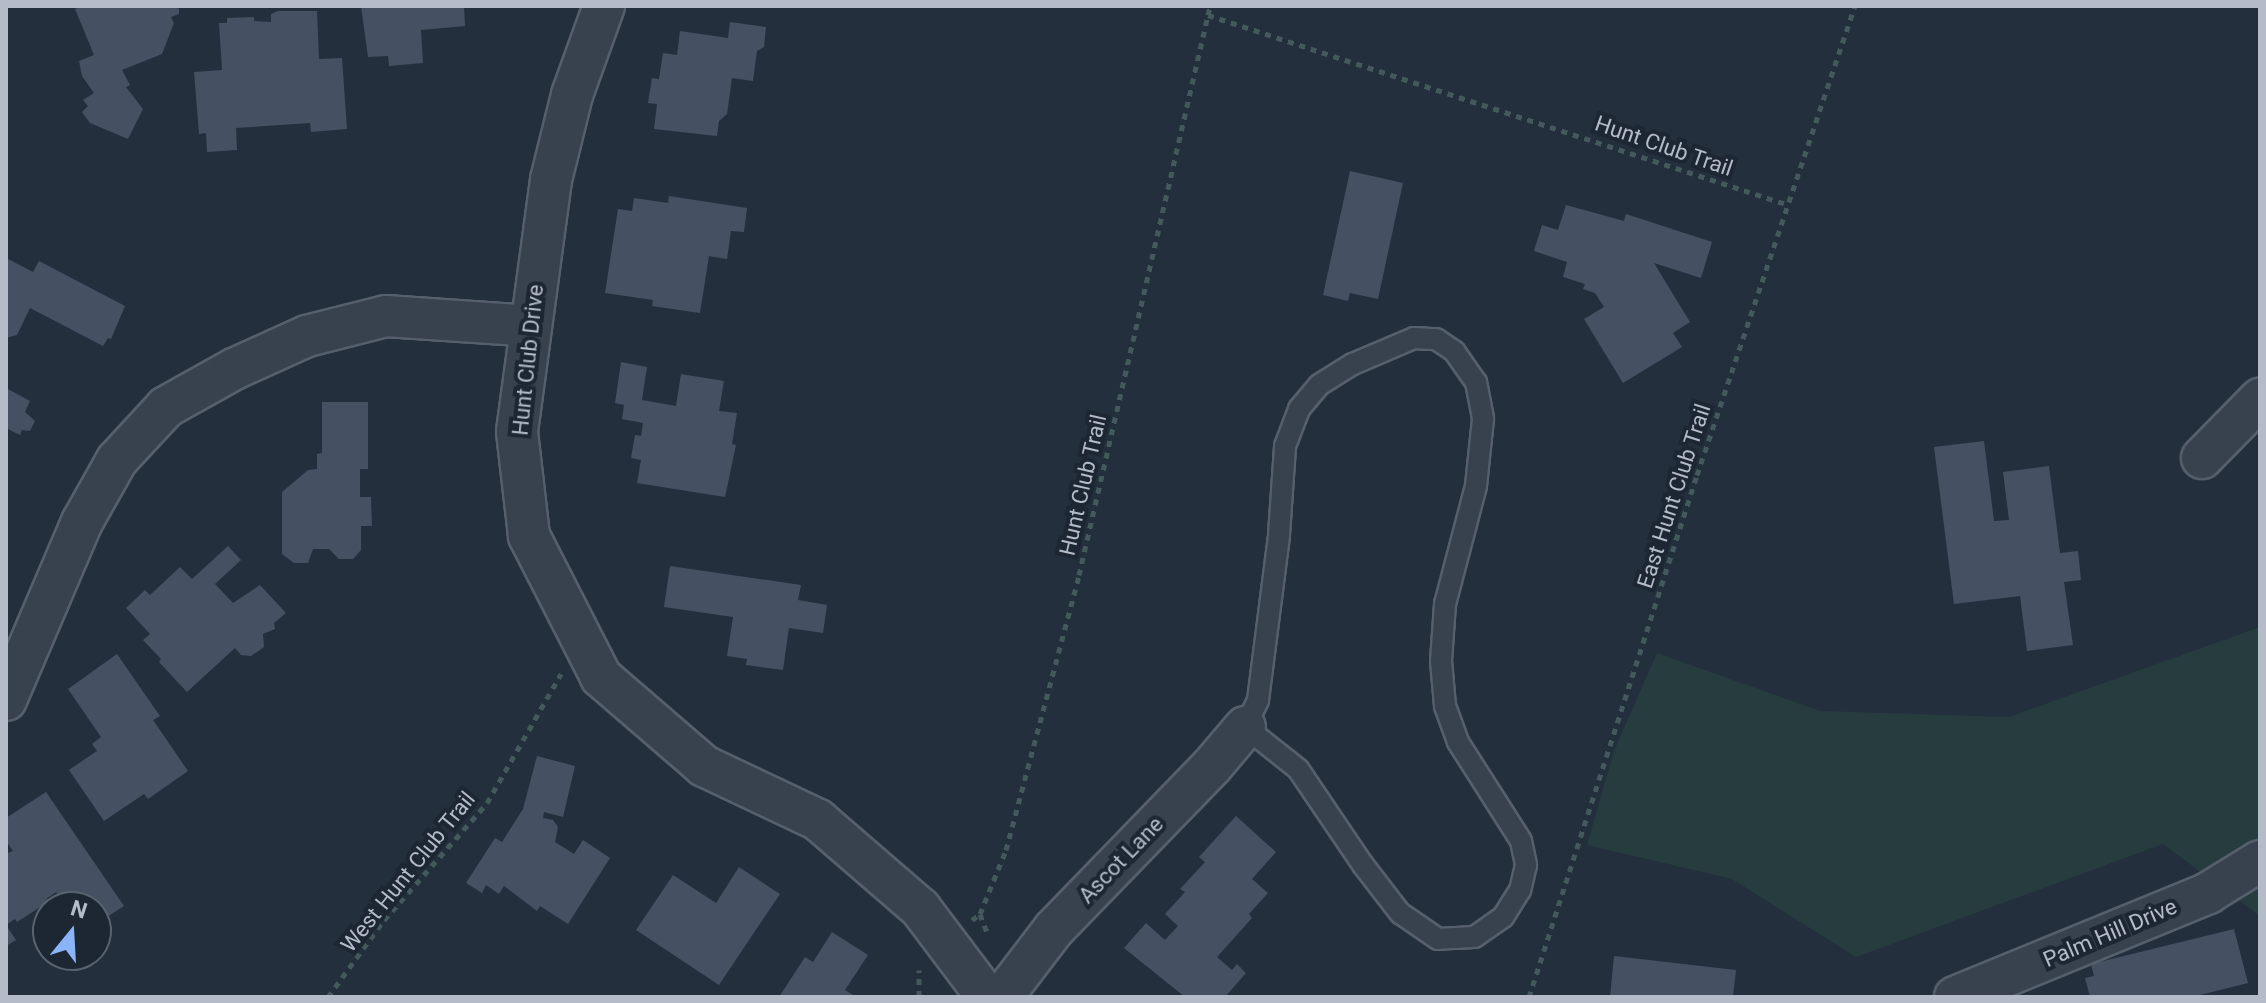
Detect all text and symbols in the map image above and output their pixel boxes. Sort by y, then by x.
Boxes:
street label: Hunt Club Trail [1592,110,1736,182]
street label: Hunt Club Drive [507,283,549,437]
street label: East Hunt Club Trail [1632,400,1716,592]
street label: Hunt Club Trail [1054,412,1112,558]
street label: West Hunt Club Trail [335,786,481,958]
street label: Ascot Lane [1073,811,1169,909]
north arrow [32,891,112,971]
street label: Palm Hill Drive [2039,893,2181,973]
text: N [68,895,90,924]

